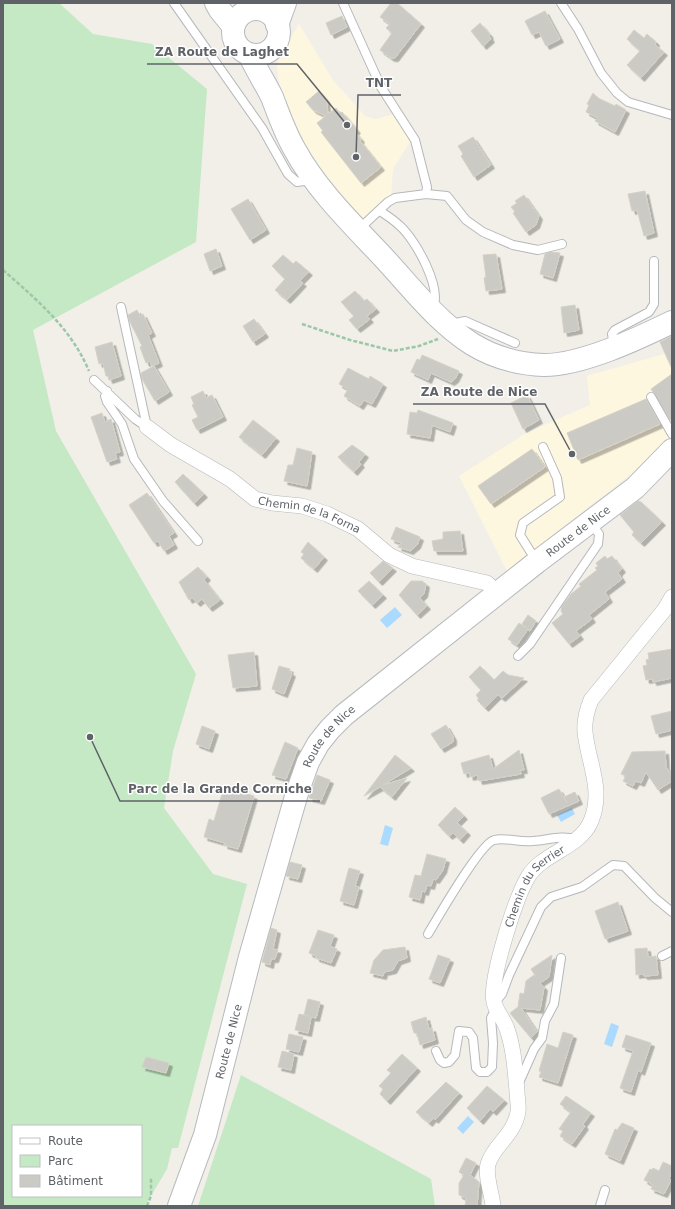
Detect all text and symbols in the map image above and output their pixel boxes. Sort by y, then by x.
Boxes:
callout: ZA Route de Laghet [147,40,297,64]
text: ZA Route de Laghet [155,45,289,59]
callout: TNT [358,71,401,95]
text: TNT [366,76,393,90]
callout: ZA Route de Nice [413,380,545,404]
text: ZA Route de Nice [421,385,537,399]
street label: Chemin de la Forna [257,493,363,536]
street label: Route de Nice [543,503,613,559]
street label: Route de Nice [300,702,358,769]
callout: Parc de la Grande Corniche [120,777,320,801]
text: Parc de la Grande Corniche [128,782,312,796]
street label: Chemin du Serrier [502,843,567,929]
street label: Route de Nice [213,1002,244,1080]
legend [12,1125,142,1197]
text: Route [48,1134,83,1148]
text: Parc [48,1154,73,1168]
text: Bâtiment [48,1174,103,1188]

